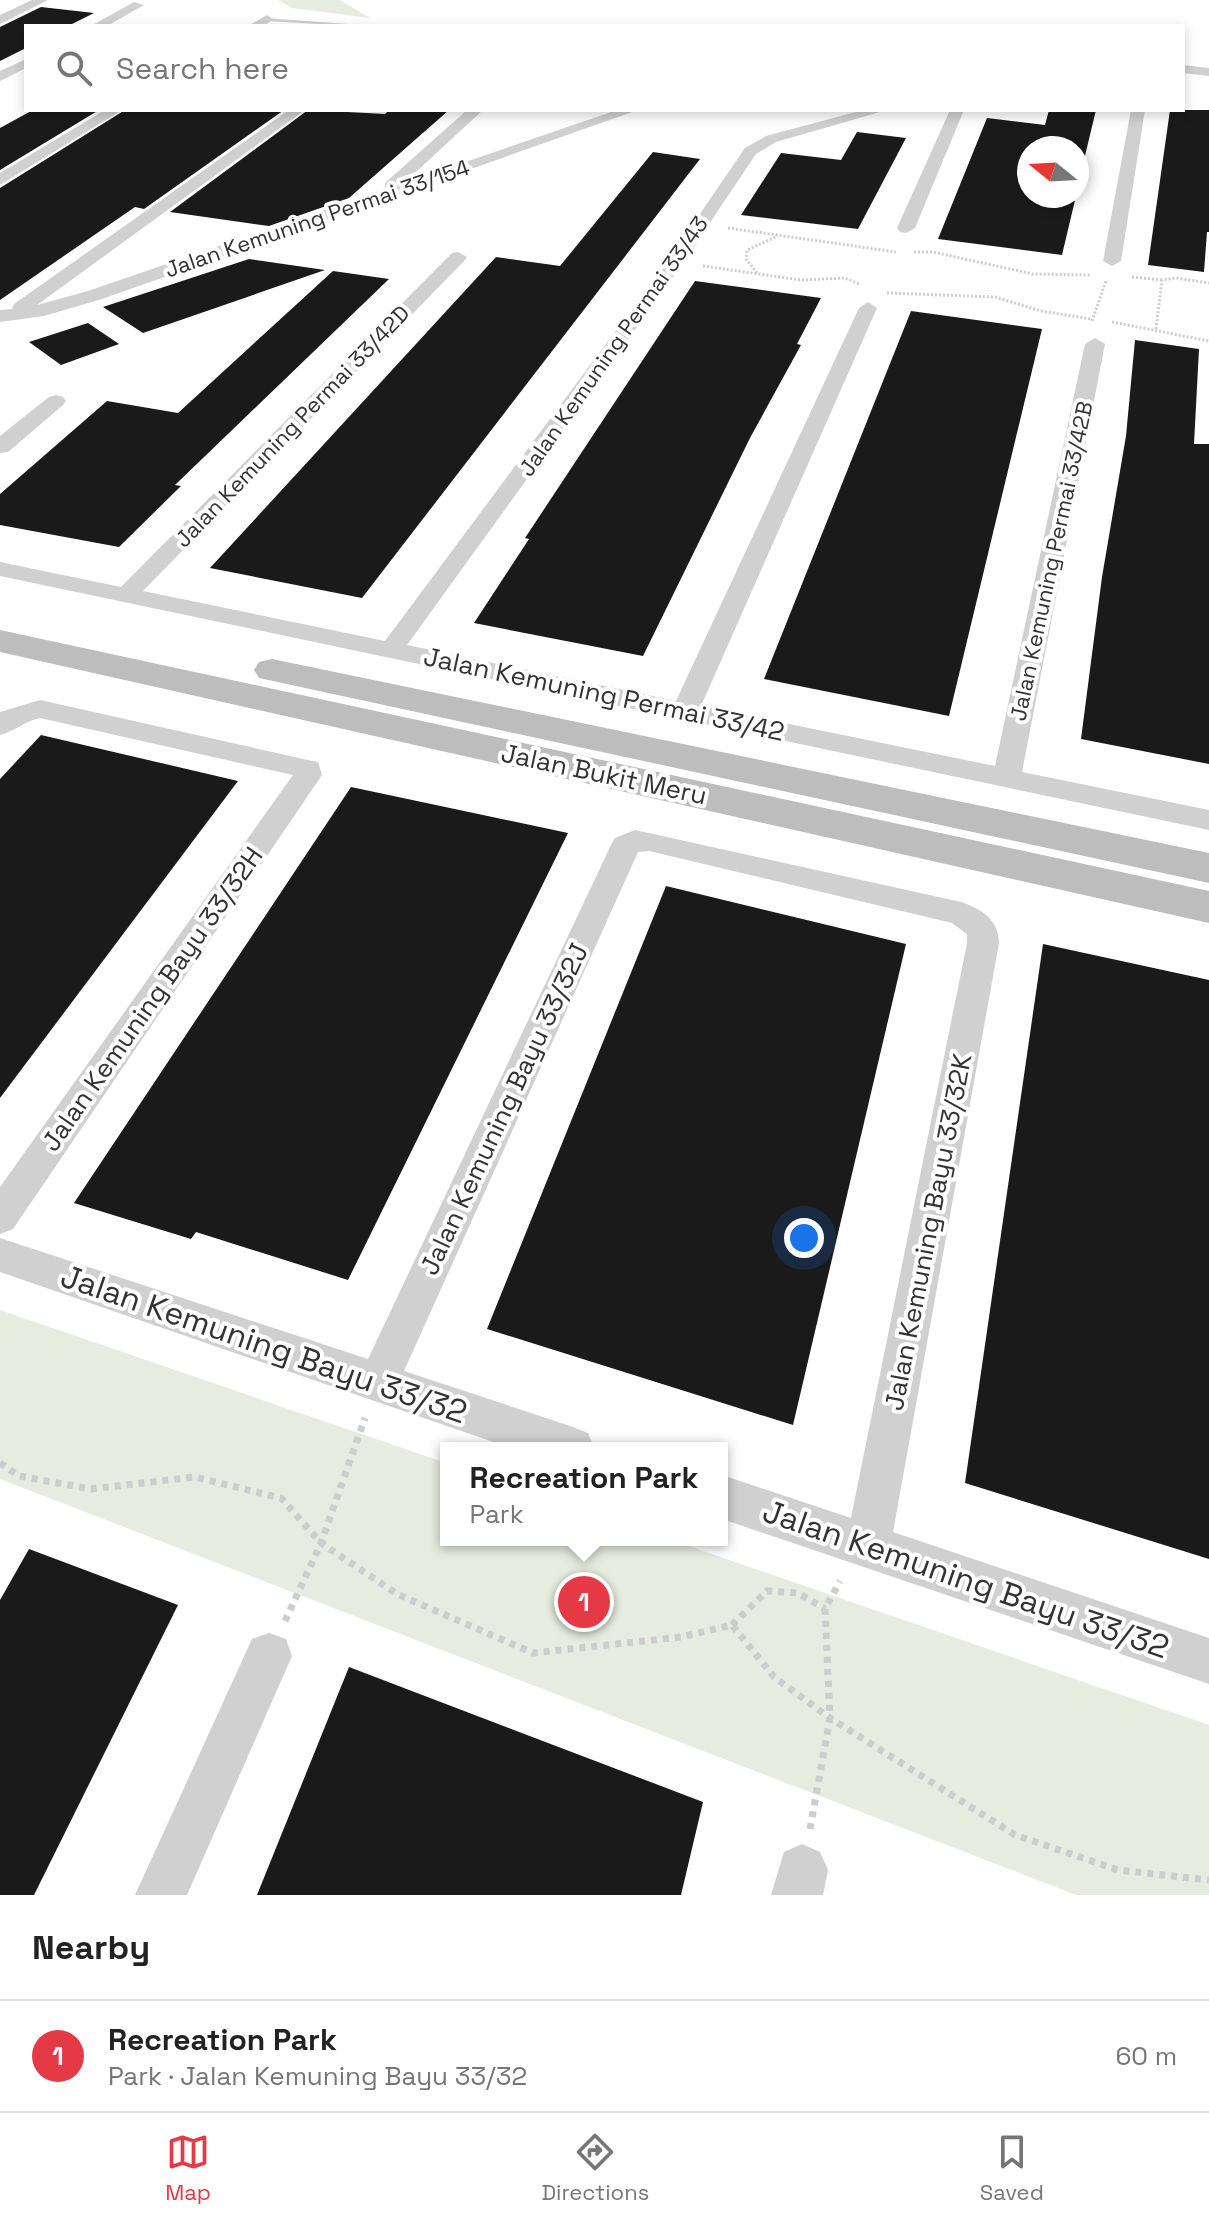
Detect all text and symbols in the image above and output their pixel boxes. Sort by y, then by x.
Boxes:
search box [24,24,1185,112]
icon: search [52,46,96,90]
text: Search here [116,49,289,88]
north arrow [1017,136,1089,208]
street label: Jalan Kemuning Permai 33/154 [161,153,473,283]
street label: Jalan Kemuning Permai 33/43 [512,210,714,482]
street label: Jalan Kemuning Permai 33/42D [169,299,415,553]
street label: Jalan Kemuning Permai 33/42B [1003,399,1099,723]
street label: Jalan Kemuning Permai 33/42 [421,639,787,749]
street label: Jalan Bukit Meru [498,736,710,812]
street label: Jalan Kemuning Bayu 33/32H [34,840,270,1158]
street label: Jalan Kemuning Bayu 33/32J [412,938,596,1280]
street label: Jalan Kemuning Bayu 33/32K [877,1051,979,1413]
your location [784,1218,824,1258]
street label: Jalan Kemuning Bayu 33/32 [56,1256,472,1432]
popup [440,1442,728,1546]
text: Recreation Park [470,1458,698,1497]
street label: Jalan Kemuning Bayu 33/32 [758,1491,1174,1667]
text: Park [470,1497,524,1531]
pin: 1 [558,1572,610,1632]
text: Nearby [32,1926,150,1969]
text: Recreation Park [108,2020,337,2059]
text: 1 [52,2039,64,2073]
text: 60 m [1115,2039,1177,2073]
text: Park · Jalan Kemuning Bayu 33/32 [108,2059,527,2093]
tab: Map [165,2130,211,2206]
tab: Directions [541,2130,649,2206]
tab: Saved [980,2130,1044,2206]

